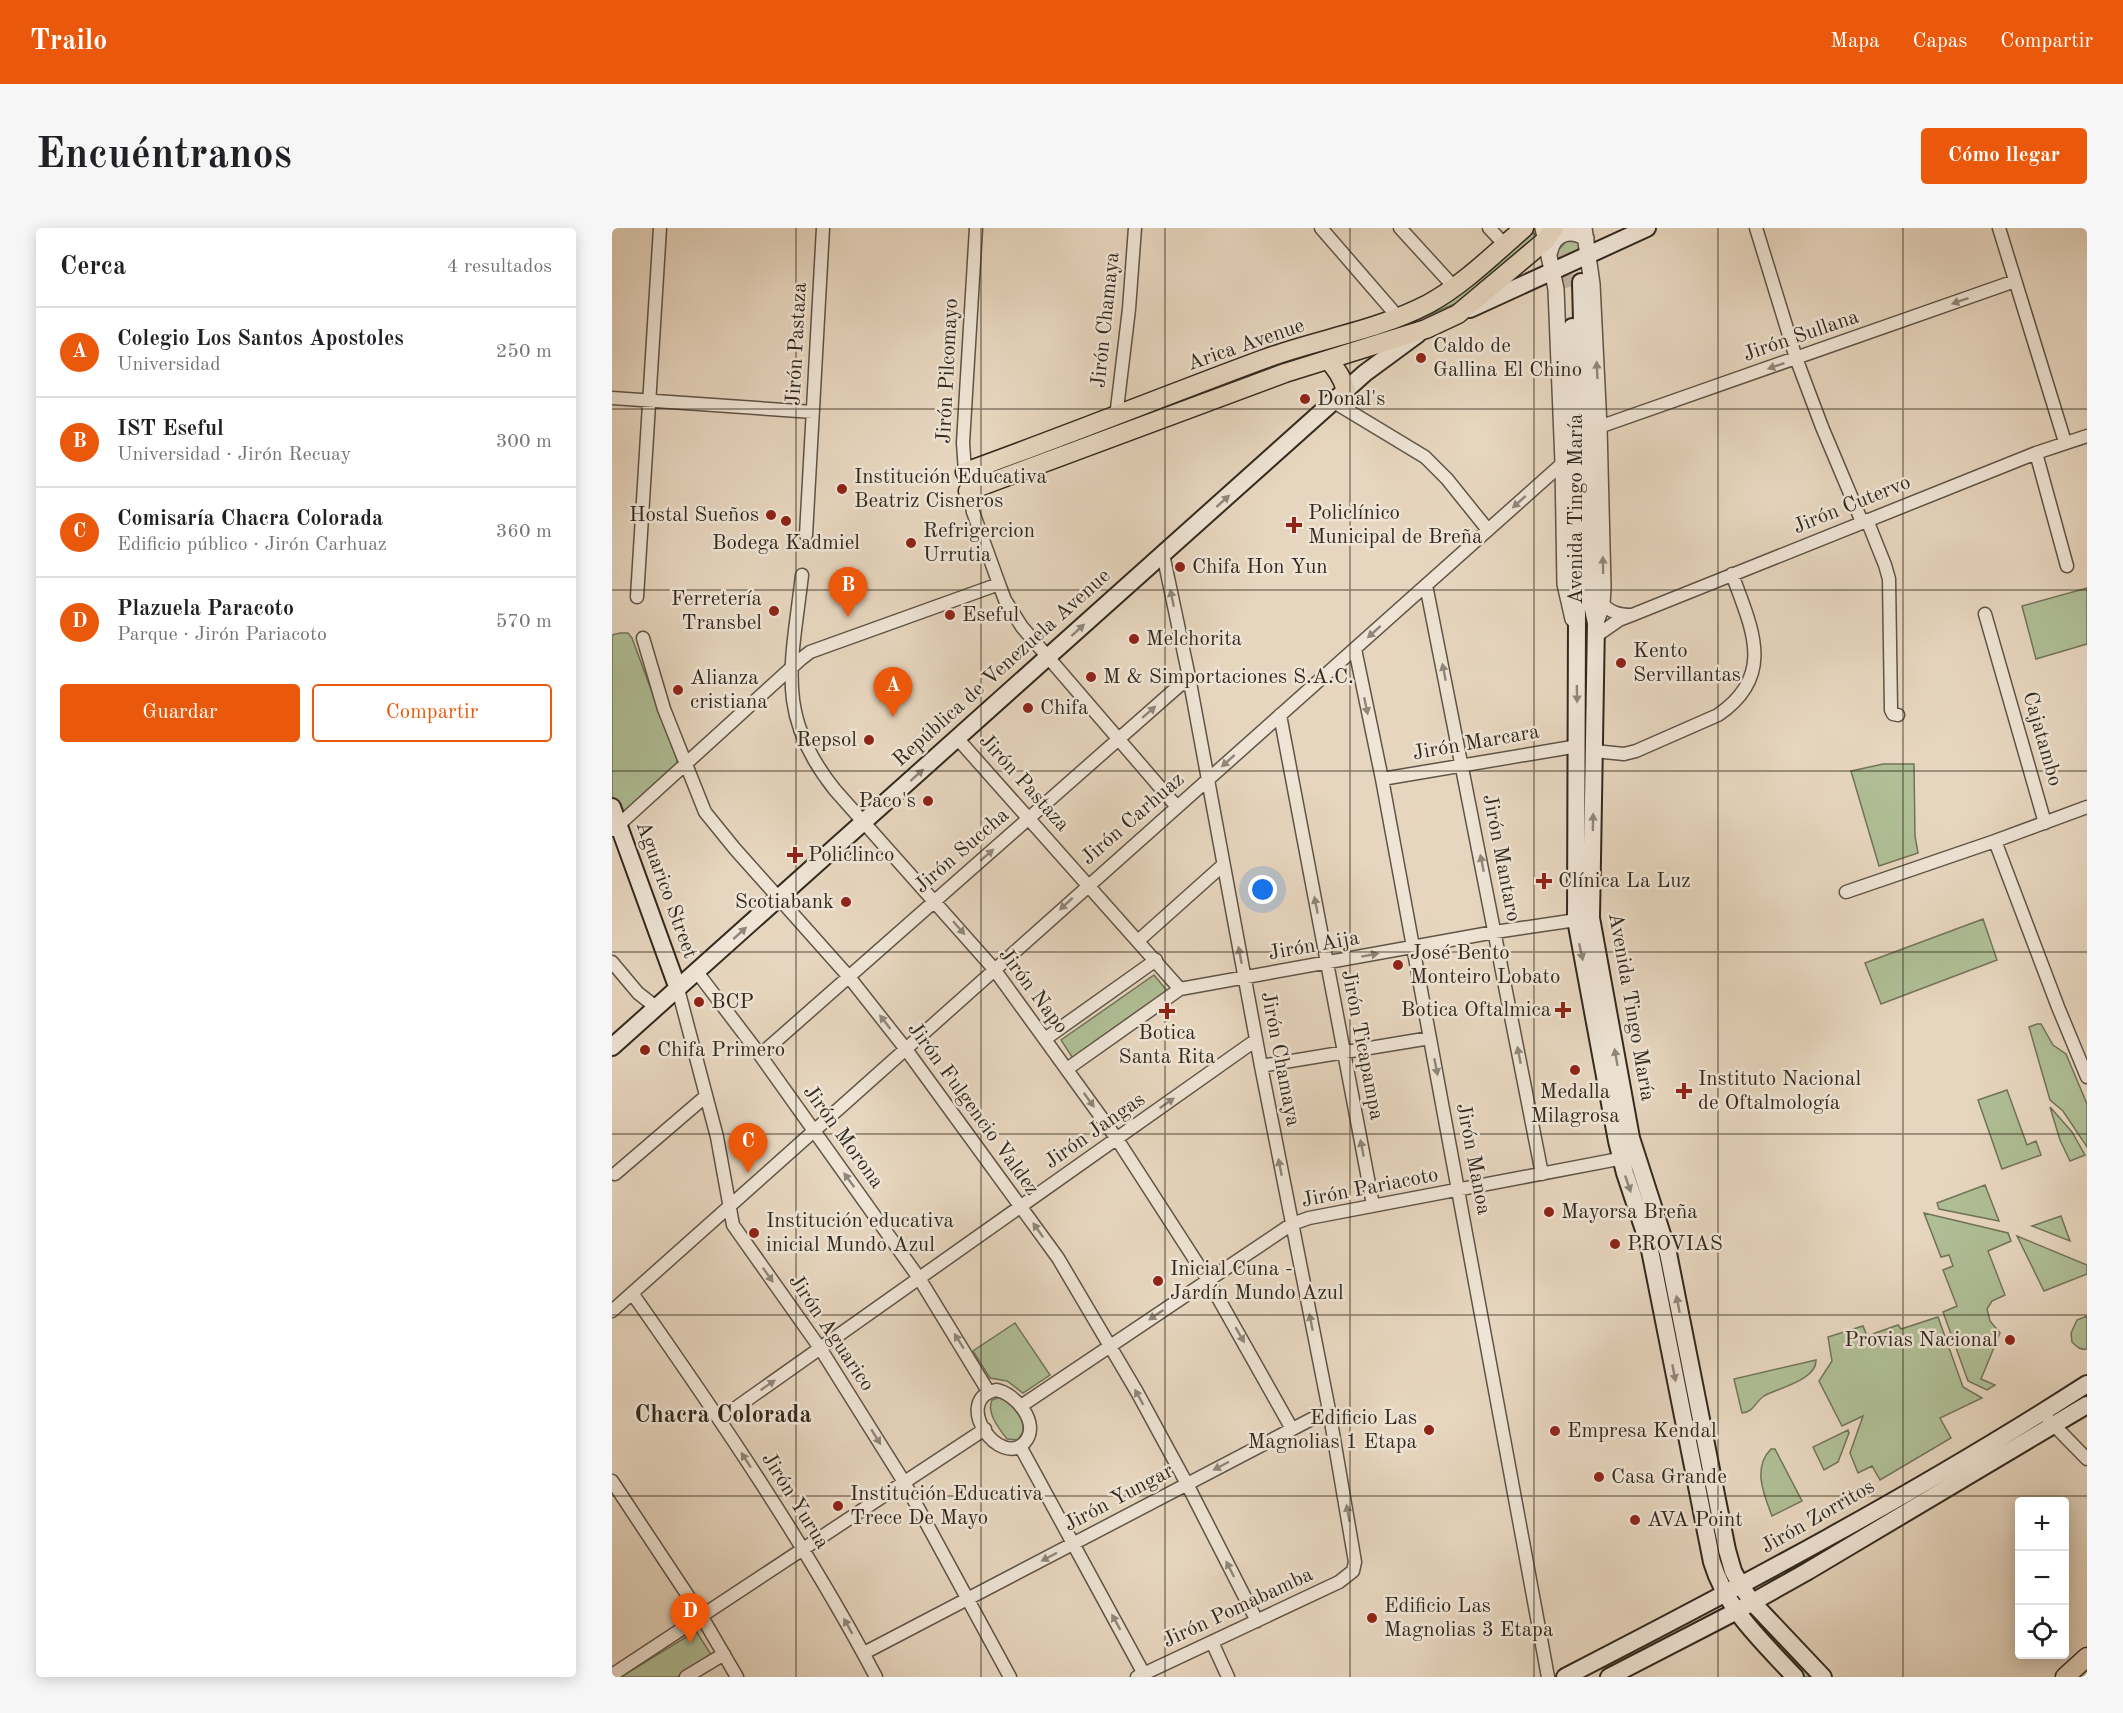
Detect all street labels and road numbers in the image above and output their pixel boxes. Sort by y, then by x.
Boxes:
street label: Jirón Chamaya [1088,251,1124,389]
street label: Jirón Pastaza [783,282,811,406]
street label: Jirón Pilcomayo [934,298,962,444]
street label: Jirón Sullana [1740,306,1862,366]
street label: Arica Avenue [1185,315,1307,375]
street label: Avenida Tingo María [1566,414,1587,604]
street label: Jirón Cutervo [1790,472,1914,538]
street label: República de Venezuela Avenue [888,563,1116,773]
street label: Cajatambo [2019,689,2065,789]
street label: Jirón Marcara [1411,722,1541,764]
street label: Jirón Pastaza [975,730,1073,836]
street label: Jirón Carhuaz [1078,769,1188,869]
street label: Jirón Mantaro [1478,793,1524,923]
street label: Jirón Succha [911,804,1013,898]
street label: Aguarico Street [631,819,701,961]
street label: Avenida Tingo María [1604,911,1658,1103]
street label: Jirón Aija [1267,928,1361,964]
street label: Jirón Napo [994,944,1072,1038]
street label: Jirón Ticapampa [1337,968,1387,1122]
street label: Jirón Chamaya [1257,990,1303,1128]
street label: Jirón Fulgencio Valdez [903,1019,1043,1199]
street label: Jirón Morona [799,1081,887,1193]
street label: Jirón Jangas [1041,1089,1149,1173]
street label: Jirón Manoa [1452,1101,1494,1217]
street label: Jirón Pariacoto [1300,1164,1440,1212]
street label: Jirón Aguarico [784,1271,878,1395]
street label: Jirón Yurua [757,1449,833,1553]
street label: Jirón Yungar [1061,1460,1178,1536]
street label: Jirón Zorritos [1758,1476,1878,1558]
street label: Jirón Pomabamba [1160,1564,1316,1652]

